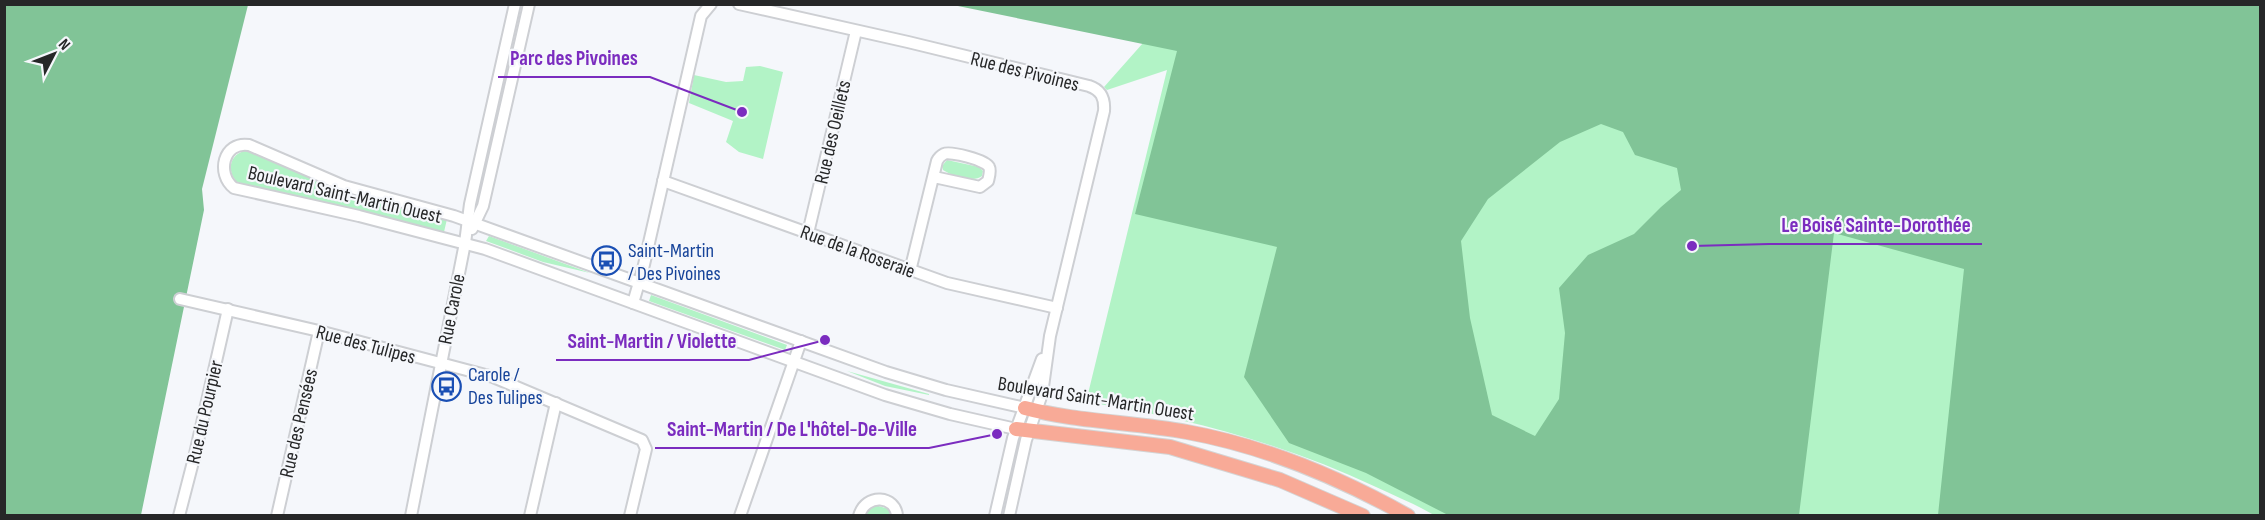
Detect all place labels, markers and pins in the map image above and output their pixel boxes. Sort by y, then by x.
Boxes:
callout: Parc des Pivoines [498,38,650,77]
callout: Le Boisé Sainte-Dorothée [1769,205,1982,244]
place label: Saint-Martin / Des Pivoines [628,239,721,286]
bus stop icon: Saint-Martin / Des Pivoines [591,245,623,277]
callout: Saint-Martin / Violette [556,321,749,360]
place label: Carole / Des Tulipes [468,363,543,410]
bus stop icon: Carole / Des Tulipes [431,370,463,402]
callout: Saint-Martin / De L'hôtel-De-Ville [655,409,929,448]

